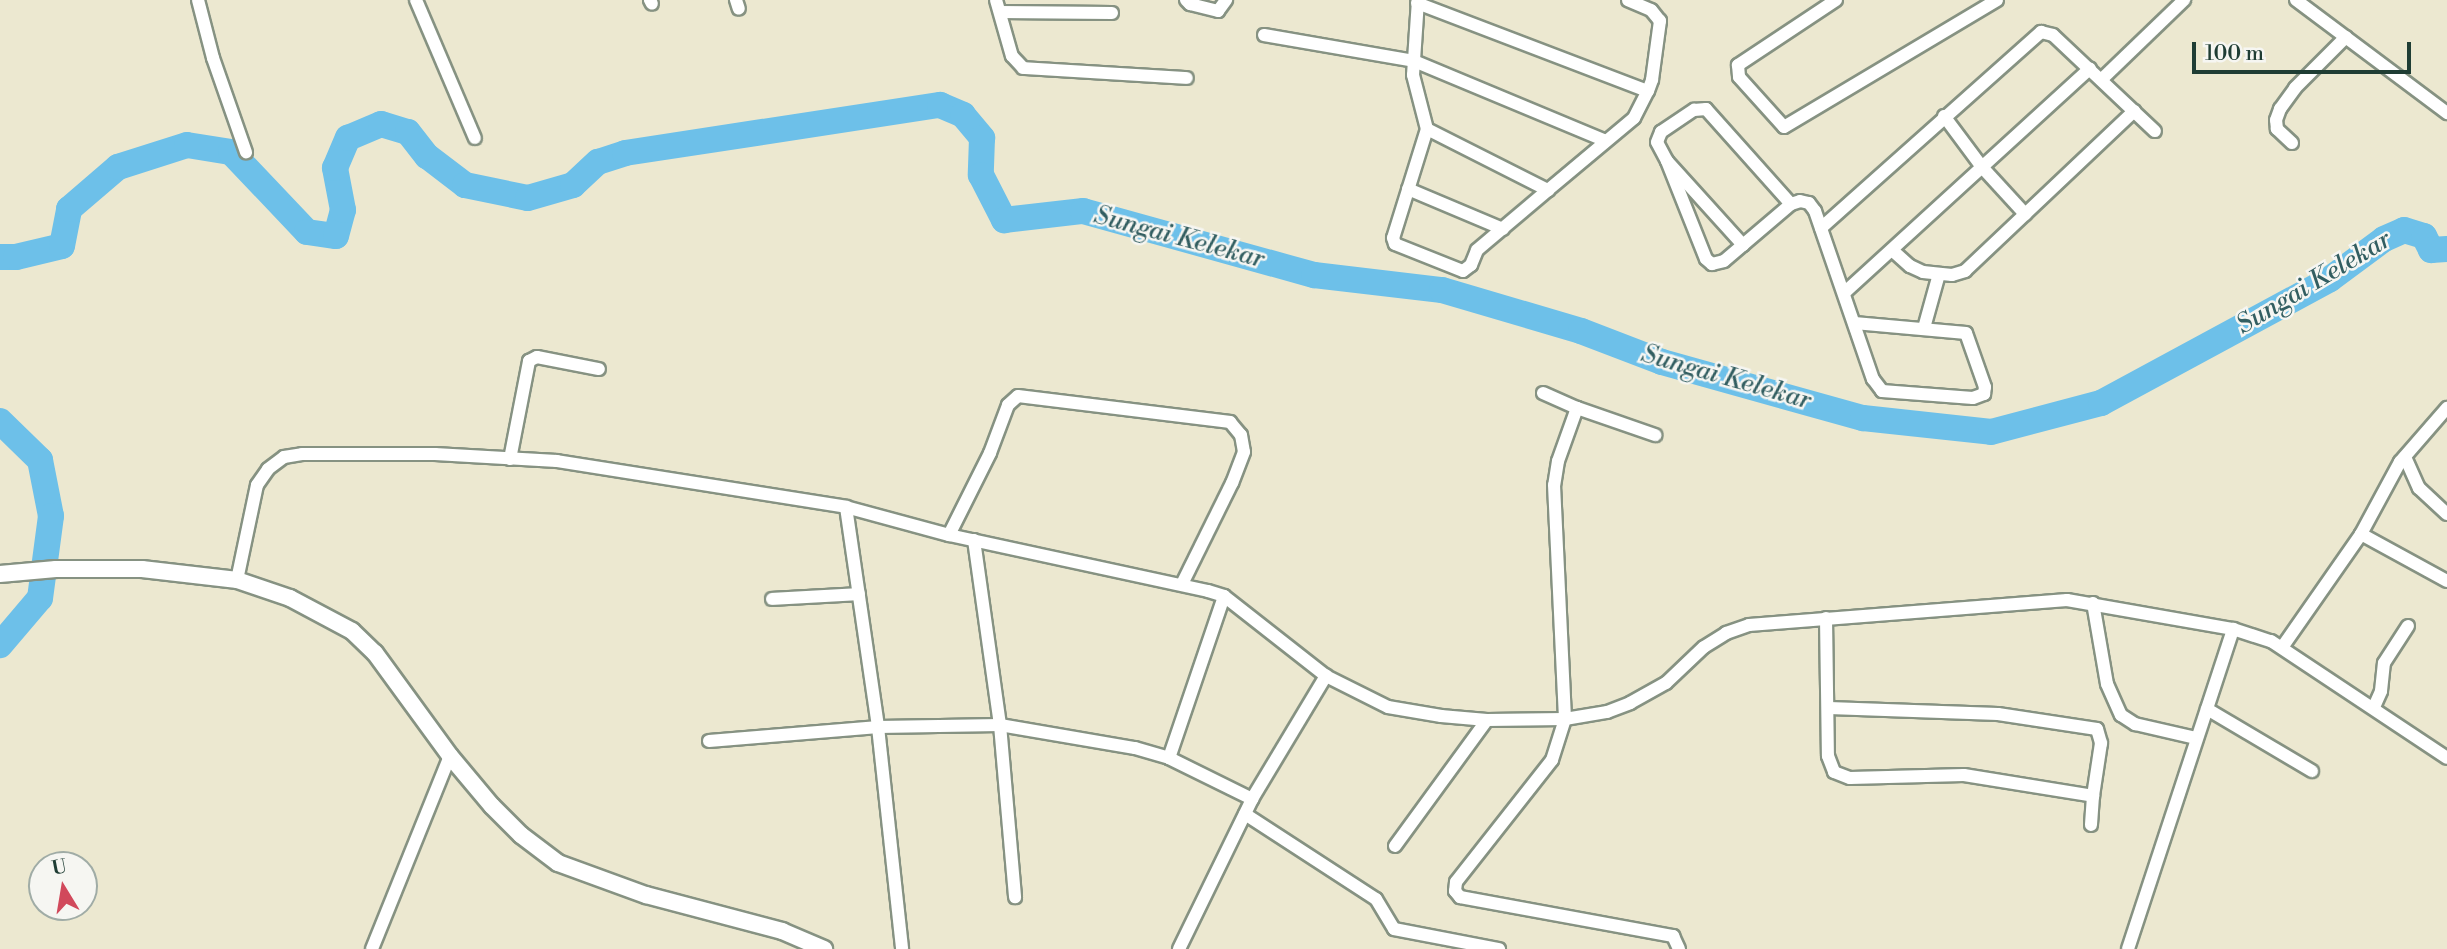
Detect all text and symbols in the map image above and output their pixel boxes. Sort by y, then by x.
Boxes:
scale bar [2195,28,2414,72]
text: 100 m [2205,41,2264,67]
water label: Sungai Kelekar [1090,200,1268,276]
water label: Sungai Kelekar [2231,224,2397,342]
water label: Sungai Kelekar [1637,339,1815,417]
north arrow [28,851,98,921]
text: U [50,854,69,881]

